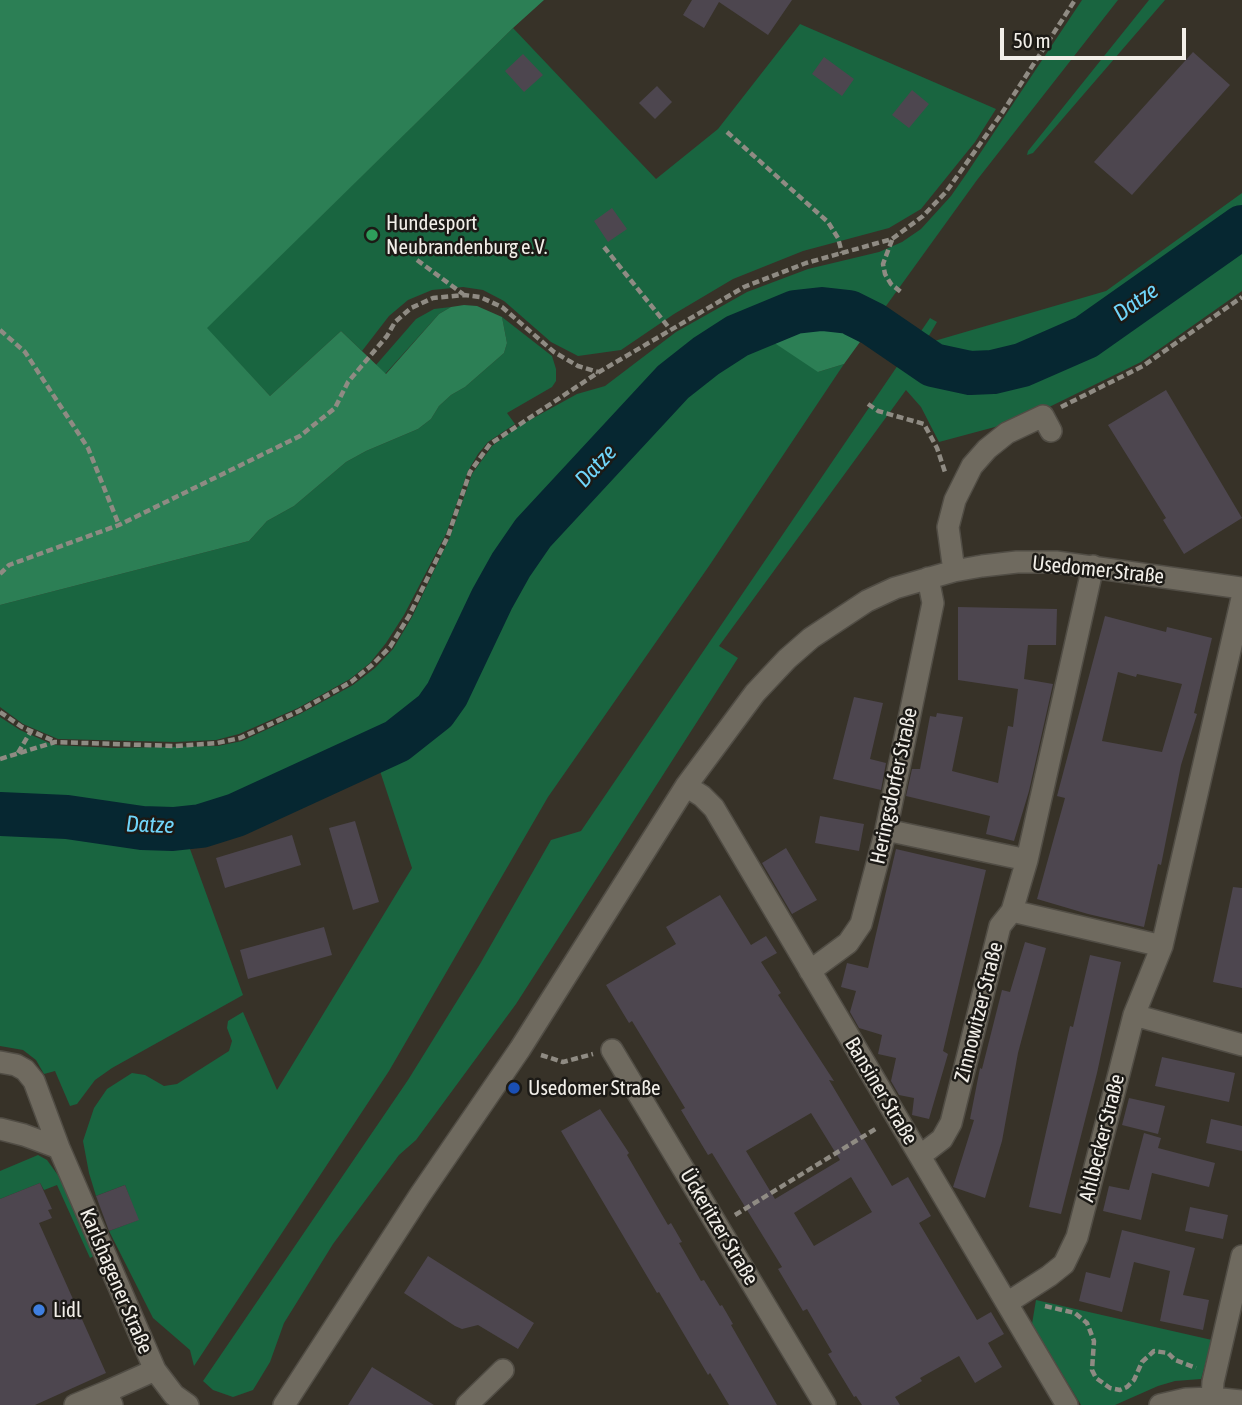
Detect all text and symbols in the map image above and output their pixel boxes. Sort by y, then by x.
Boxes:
scale bar [1004,14,1190,58]
text: 50 m [1013,28,1051,52]
place label: Hundesport Neubrandenburg e.V. [386,210,547,260]
marker: Hundesport Neubrandenburg e.V. [364,227,380,243]
water label: Datze [1108,277,1164,327]
water label: Datze [569,439,623,493]
street label: Usedomer Straße [1031,551,1165,589]
street label: Heringsdorfer Straße [865,705,923,867]
water label: Datze [125,810,175,840]
street label: Zinnowitzer Straße [949,939,1009,1085]
street label: Bansiner Straße [839,1033,923,1149]
street label: Ahlbecker Straße [1074,1072,1130,1204]
place label: Usedomer Straße [528,1075,661,1101]
marker: Usedomer Straße [506,1080,522,1096]
street label: Ückeritzer Straße [674,1164,764,1290]
street label: Karlshagener Straße [74,1205,158,1357]
place label: Lidl [53,1297,81,1323]
marker: Lidl [31,1302,47,1318]

